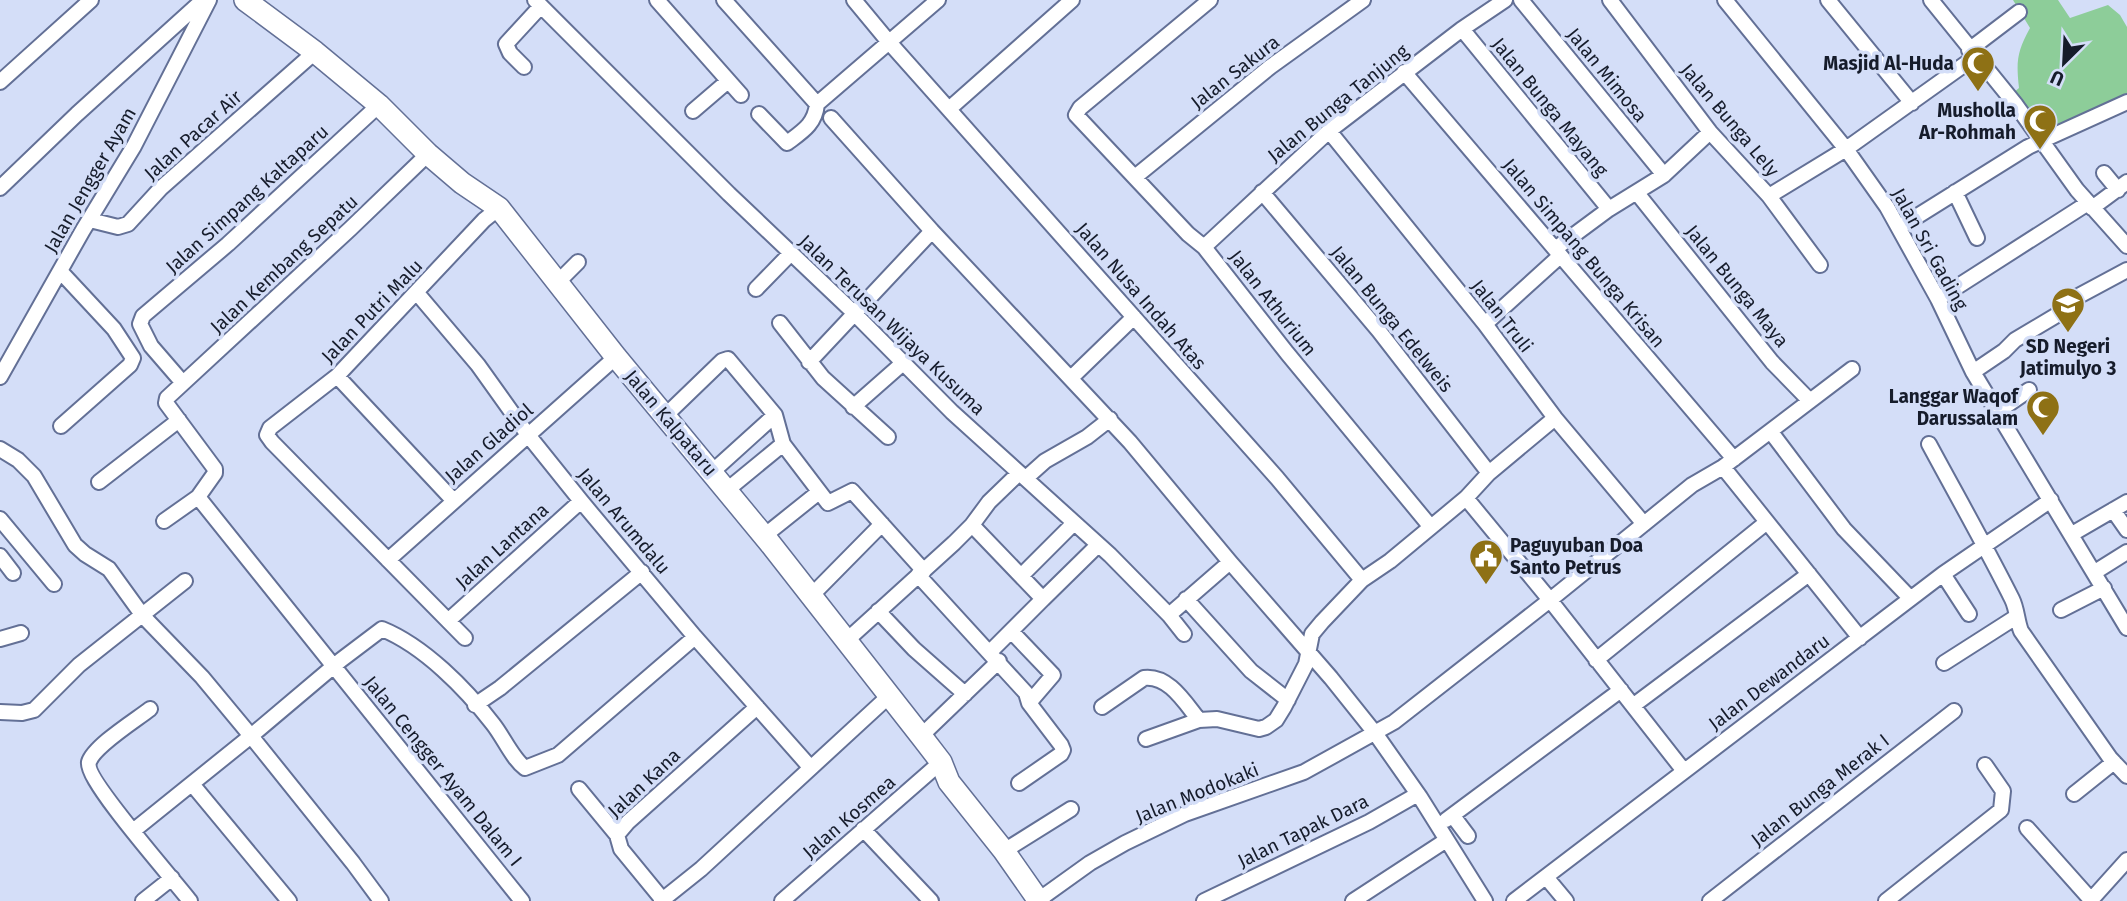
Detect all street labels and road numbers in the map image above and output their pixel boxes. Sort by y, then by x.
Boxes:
street label: Jalan Mimosa [1562,23,1652,127]
street label: Jalan Sakura [1186,30,1284,114]
street label: Jalan Bunga Mayang [1487,33,1613,181]
street label: Jalan Bunga Tanjung [1263,39,1413,167]
street label: Jalan Bunga Lely [1676,59,1784,182]
street label: Jalan Pacar Air [139,85,247,185]
street label: Jalan Jengger Ayam [39,103,141,257]
street label: Jalan Simpang Kaltaparu [161,120,333,278]
street label: Jalan Simpang Bunga Krisan [1498,154,1670,352]
street label: Jalan Sri Gading [1887,184,1973,314]
street label: Jalan Kembang Sepatu [206,190,362,338]
street label: Jalan Nusa Indah Atas [1071,218,1211,374]
street label: Jalan Bunga Maya [1681,220,1793,352]
street label: Jalan Terusan Wijaya Kusuma [794,230,990,420]
street label: Jalan Bunga Edelweis [1326,241,1458,397]
street label: Jalan Athurium [1225,246,1321,360]
street label: Jalan Putri Malu [317,254,427,368]
street label: Jalan Truli [1466,275,1538,357]
street label: Jalan Kalpataru [620,365,722,481]
street label: Jalan Gladiol [440,398,538,487]
street label: Jalan Arumdalu [573,463,675,579]
street label: Jalan Lantana [451,498,553,594]
street label: Jalan Dewandaru [1704,629,1834,735]
street label: Jalan Cengger Ayam Dalam I [359,671,527,871]
street label: Jalan Bunga Merak I [1746,729,1894,851]
street label: Jalan Kana [603,744,685,822]
street label: Jalan Modokaki [1132,758,1262,828]
street label: Jalan Kosmea [798,770,900,864]
street label: Jalan Tapak Dara [1234,789,1372,873]

